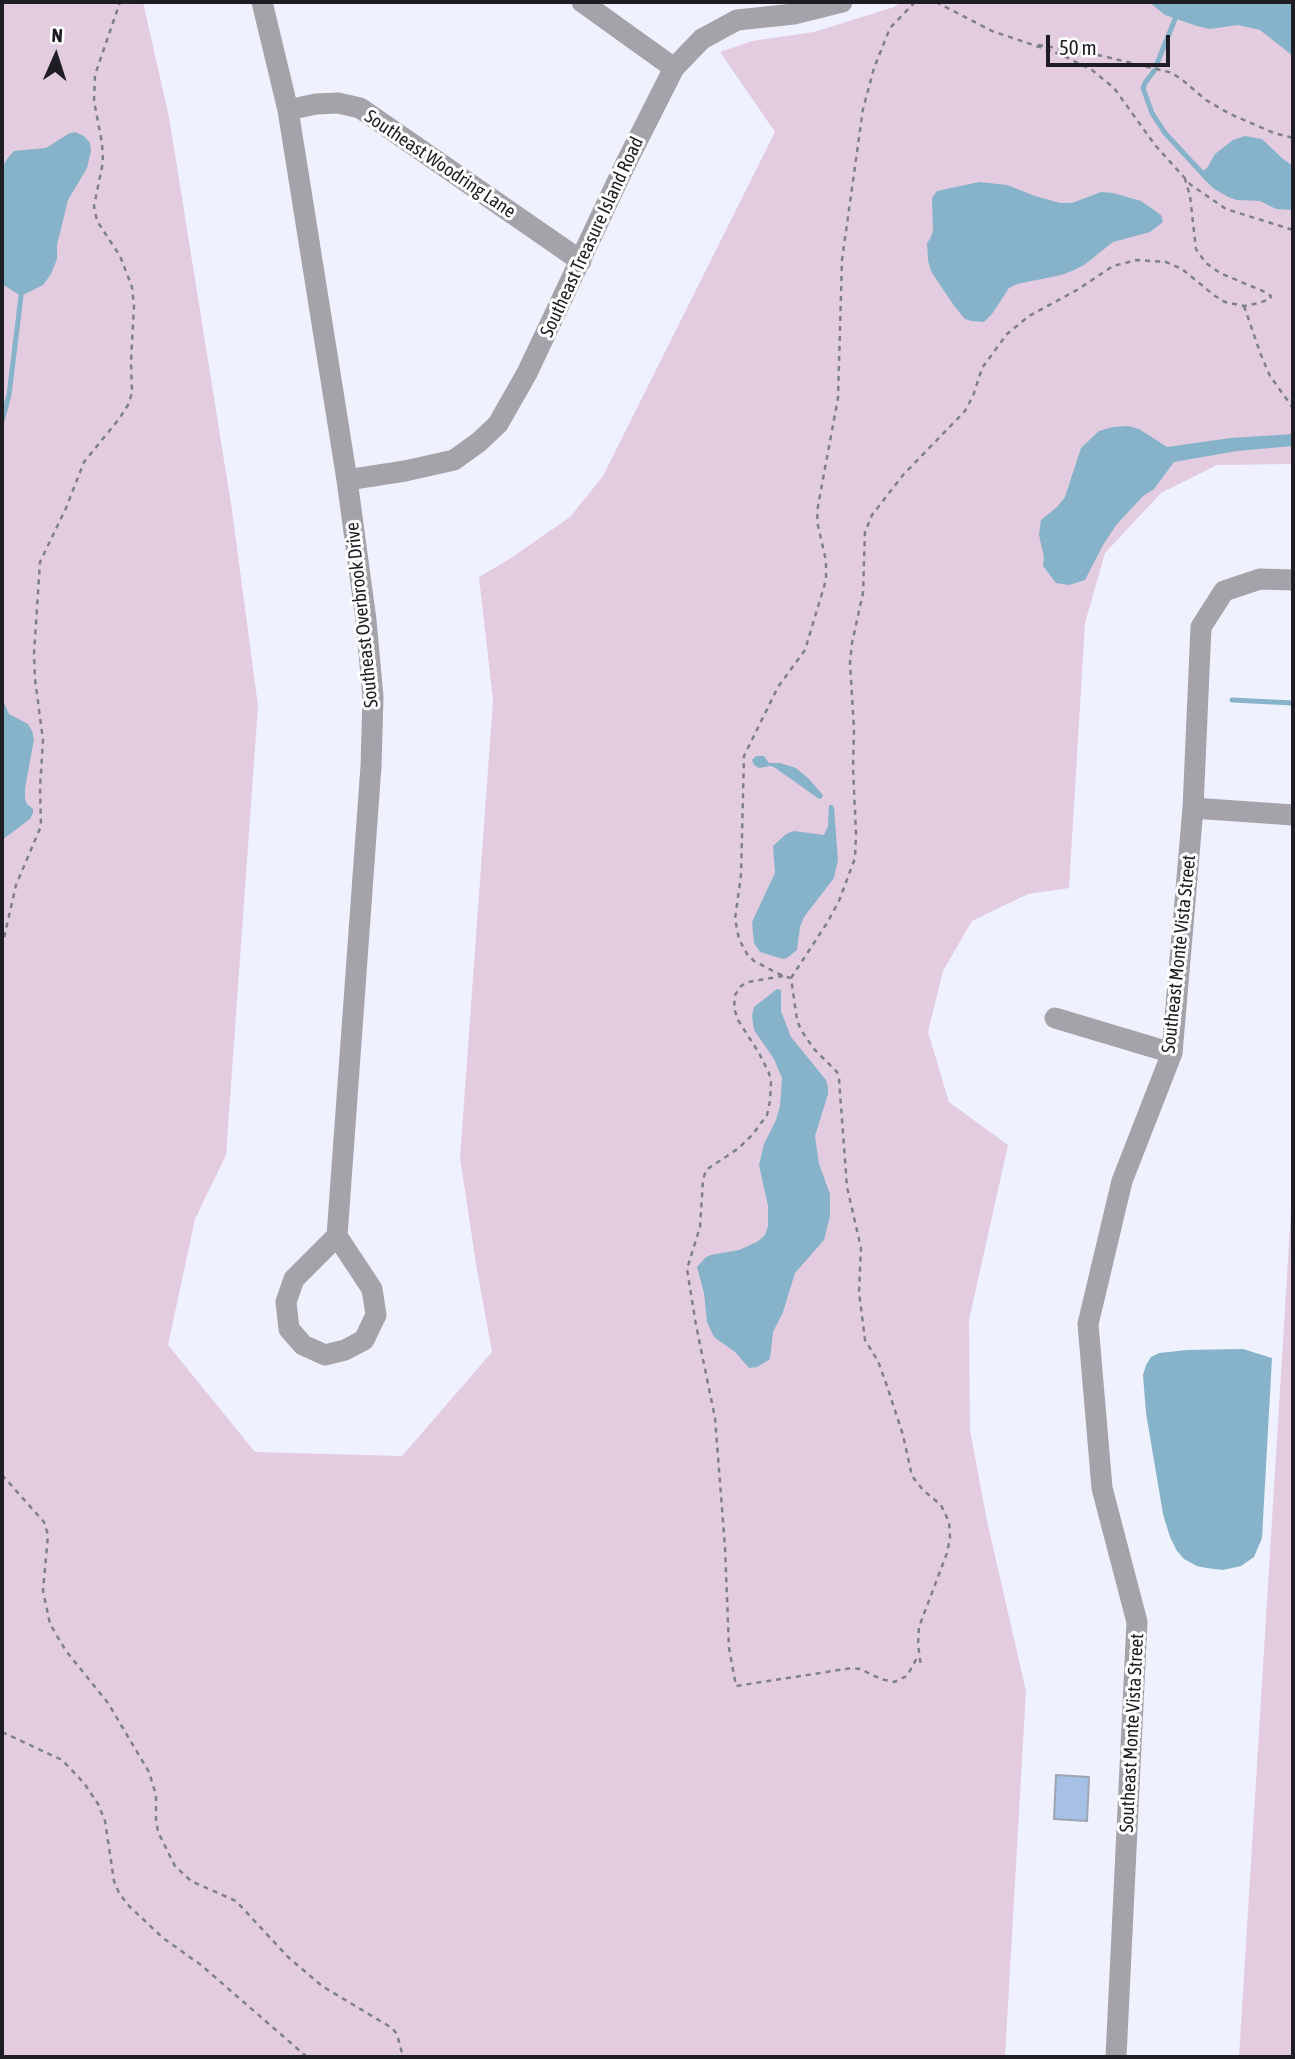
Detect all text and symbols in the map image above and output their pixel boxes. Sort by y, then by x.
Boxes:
north arrow [21,21,91,91]
scale bar [1050,21,1174,65]
text: N [51,24,63,46]
text: 50 m [1059,35,1097,59]
street label: Southeast Woodring Lane [360,105,520,223]
street label: Southeast Treasure Island Road [535,133,649,341]
street label: Southeast Overbrook Drive [341,521,383,709]
street label: Southeast Monte Vista Street [1157,854,1201,1054]
street label: Southeast Monte Vista Street [1115,1633,1149,1833]

